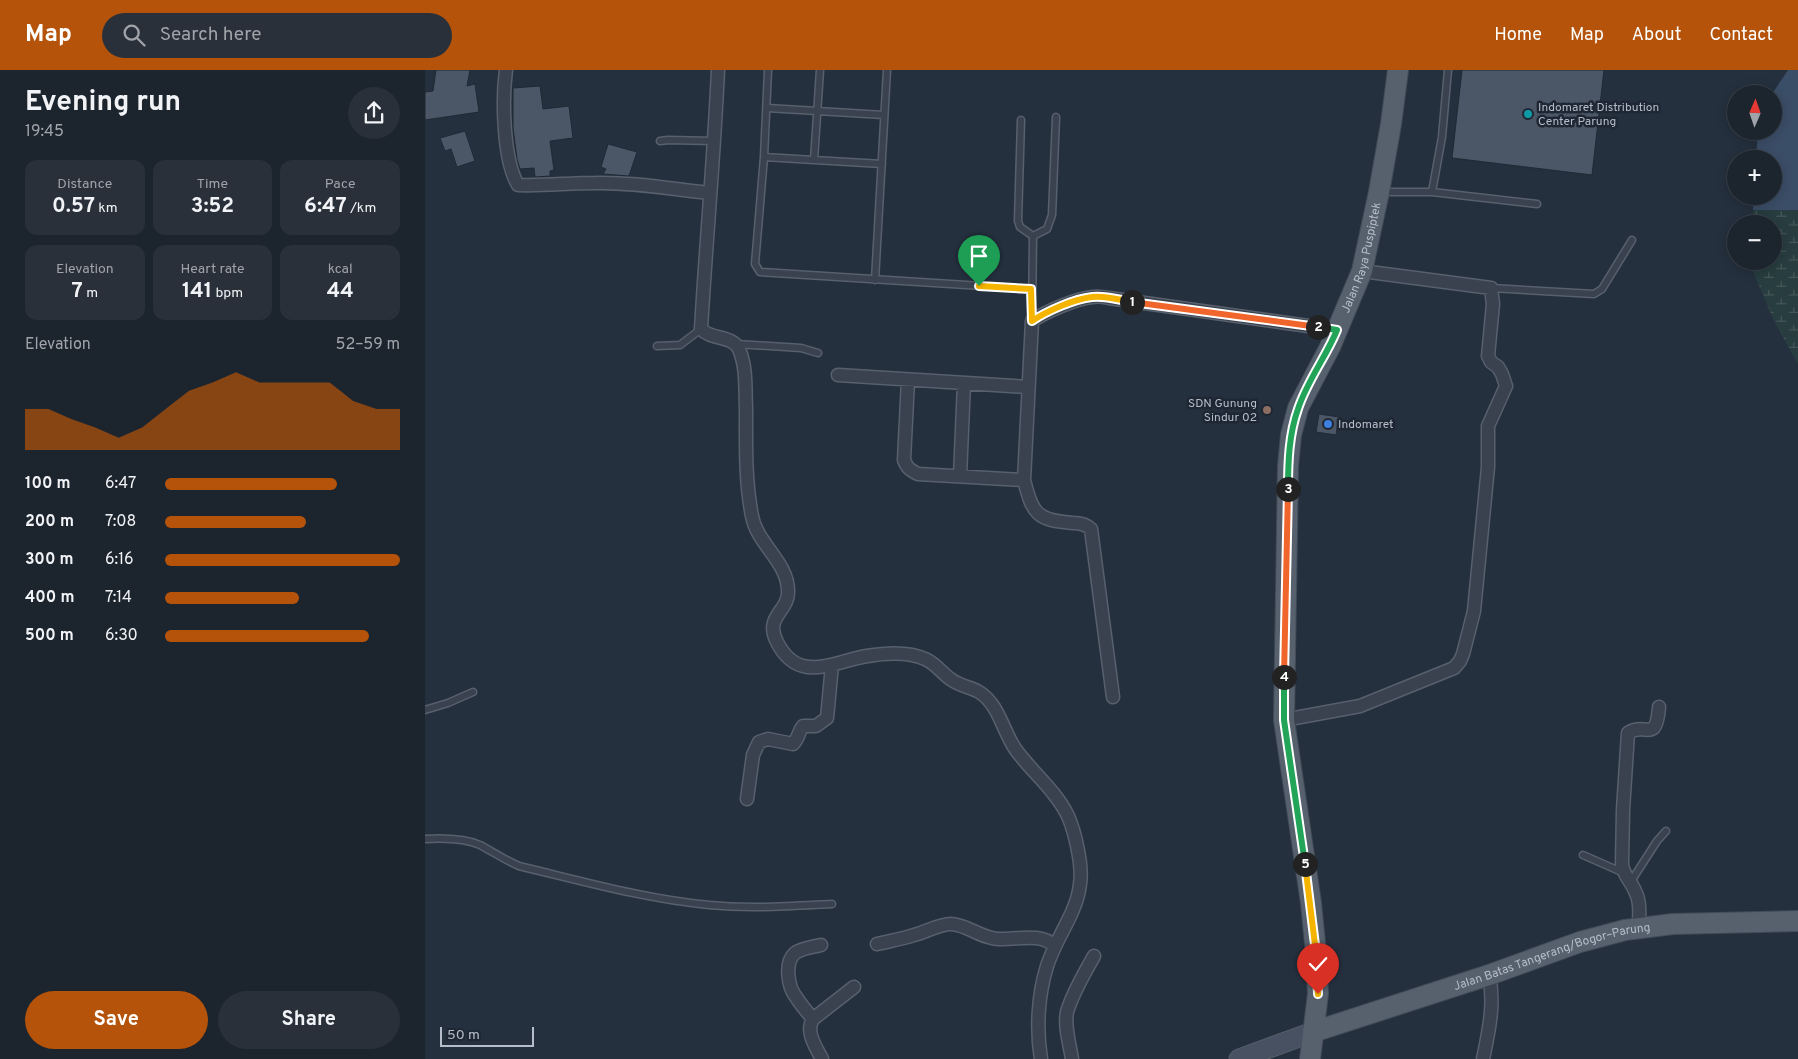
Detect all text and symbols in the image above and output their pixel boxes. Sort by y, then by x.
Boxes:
search box [102,13,452,58]
text: Map [25,20,72,50]
icon: search [120,21,148,49]
text: Search here [160,23,261,47]
text: Home [1494,24,1542,47]
text: Map [1570,24,1604,47]
text: About [1632,24,1681,47]
text: Contact [1709,24,1773,47]
text: Evening run [25,85,181,121]
north arrow [1727,85,1783,140]
map controls [1727,85,1782,270]
button: share [348,87,400,139]
place label: Indomaret Distribution Center Parung [1538,100,1659,130]
marker: Indomaret Distribution Center Parung [1522,108,1534,120]
text: 19:45 [25,122,64,142]
button: + [1727,150,1782,205]
text: Distance [57,176,112,193]
text: Time [197,176,228,193]
text: Pace [325,176,356,193]
text: 0.57 [52,193,95,220]
text: 3:52 [191,193,234,220]
text: 6:47 [304,193,347,220]
text: km [95,200,118,217]
text: /km [347,200,376,217]
street label: Jalan Raya Puspiptek [1338,201,1386,316]
button: − [1727,215,1782,270]
pin [958,235,1000,286]
icon: arrive [965,242,993,270]
text: Elevation [56,261,114,278]
text: Heart rate [180,261,245,278]
text: kcal [328,261,353,278]
text: 7 [72,278,83,305]
text: 141 [182,278,212,305]
text: 44 [327,278,354,305]
text: m [83,285,98,302]
text: bpm [212,285,243,302]
pin: 1 [1119,290,1145,314]
text: 1 [1130,294,1135,311]
pin: 2 [1305,314,1331,340]
text: 2 [1314,319,1323,336]
text: Elevation [25,335,91,355]
text: 52–59 m [336,335,400,355]
place label: SDN Gunung Sindur 02 [1188,396,1257,426]
marker: SDN Gunung Sindur 02 [1261,404,1273,416]
place label: Indomaret [1338,417,1394,433]
marker: Indomaret [1322,418,1334,430]
text: 100 m [25,474,71,494]
text: 6:47 [105,474,136,494]
pin: 3 [1275,476,1301,502]
text: 3 [1284,481,1293,498]
text: 200 m [25,512,74,532]
text: 7:08 [105,512,136,532]
text: 300 m [25,550,73,570]
text: 6:16 [105,550,134,570]
text: 400 m [25,588,74,608]
text: 7:14 [105,588,132,608]
text: 500 m [25,626,74,646]
text: 6:30 [105,626,138,646]
pin: 4 [1271,664,1297,690]
text: 4 [1280,669,1289,686]
pin: 5 [1293,852,1317,876]
text: 5 [1301,856,1310,873]
street label: Jalan Batas Tangerang/Bogor–Parung [1452,920,1651,995]
pin [1297,943,1339,994]
icon: check [1304,950,1332,978]
button: Save [25,991,208,1049]
button: Share [218,991,400,1049]
scale bar [440,1024,534,1047]
text: 50 m [447,1027,480,1044]

